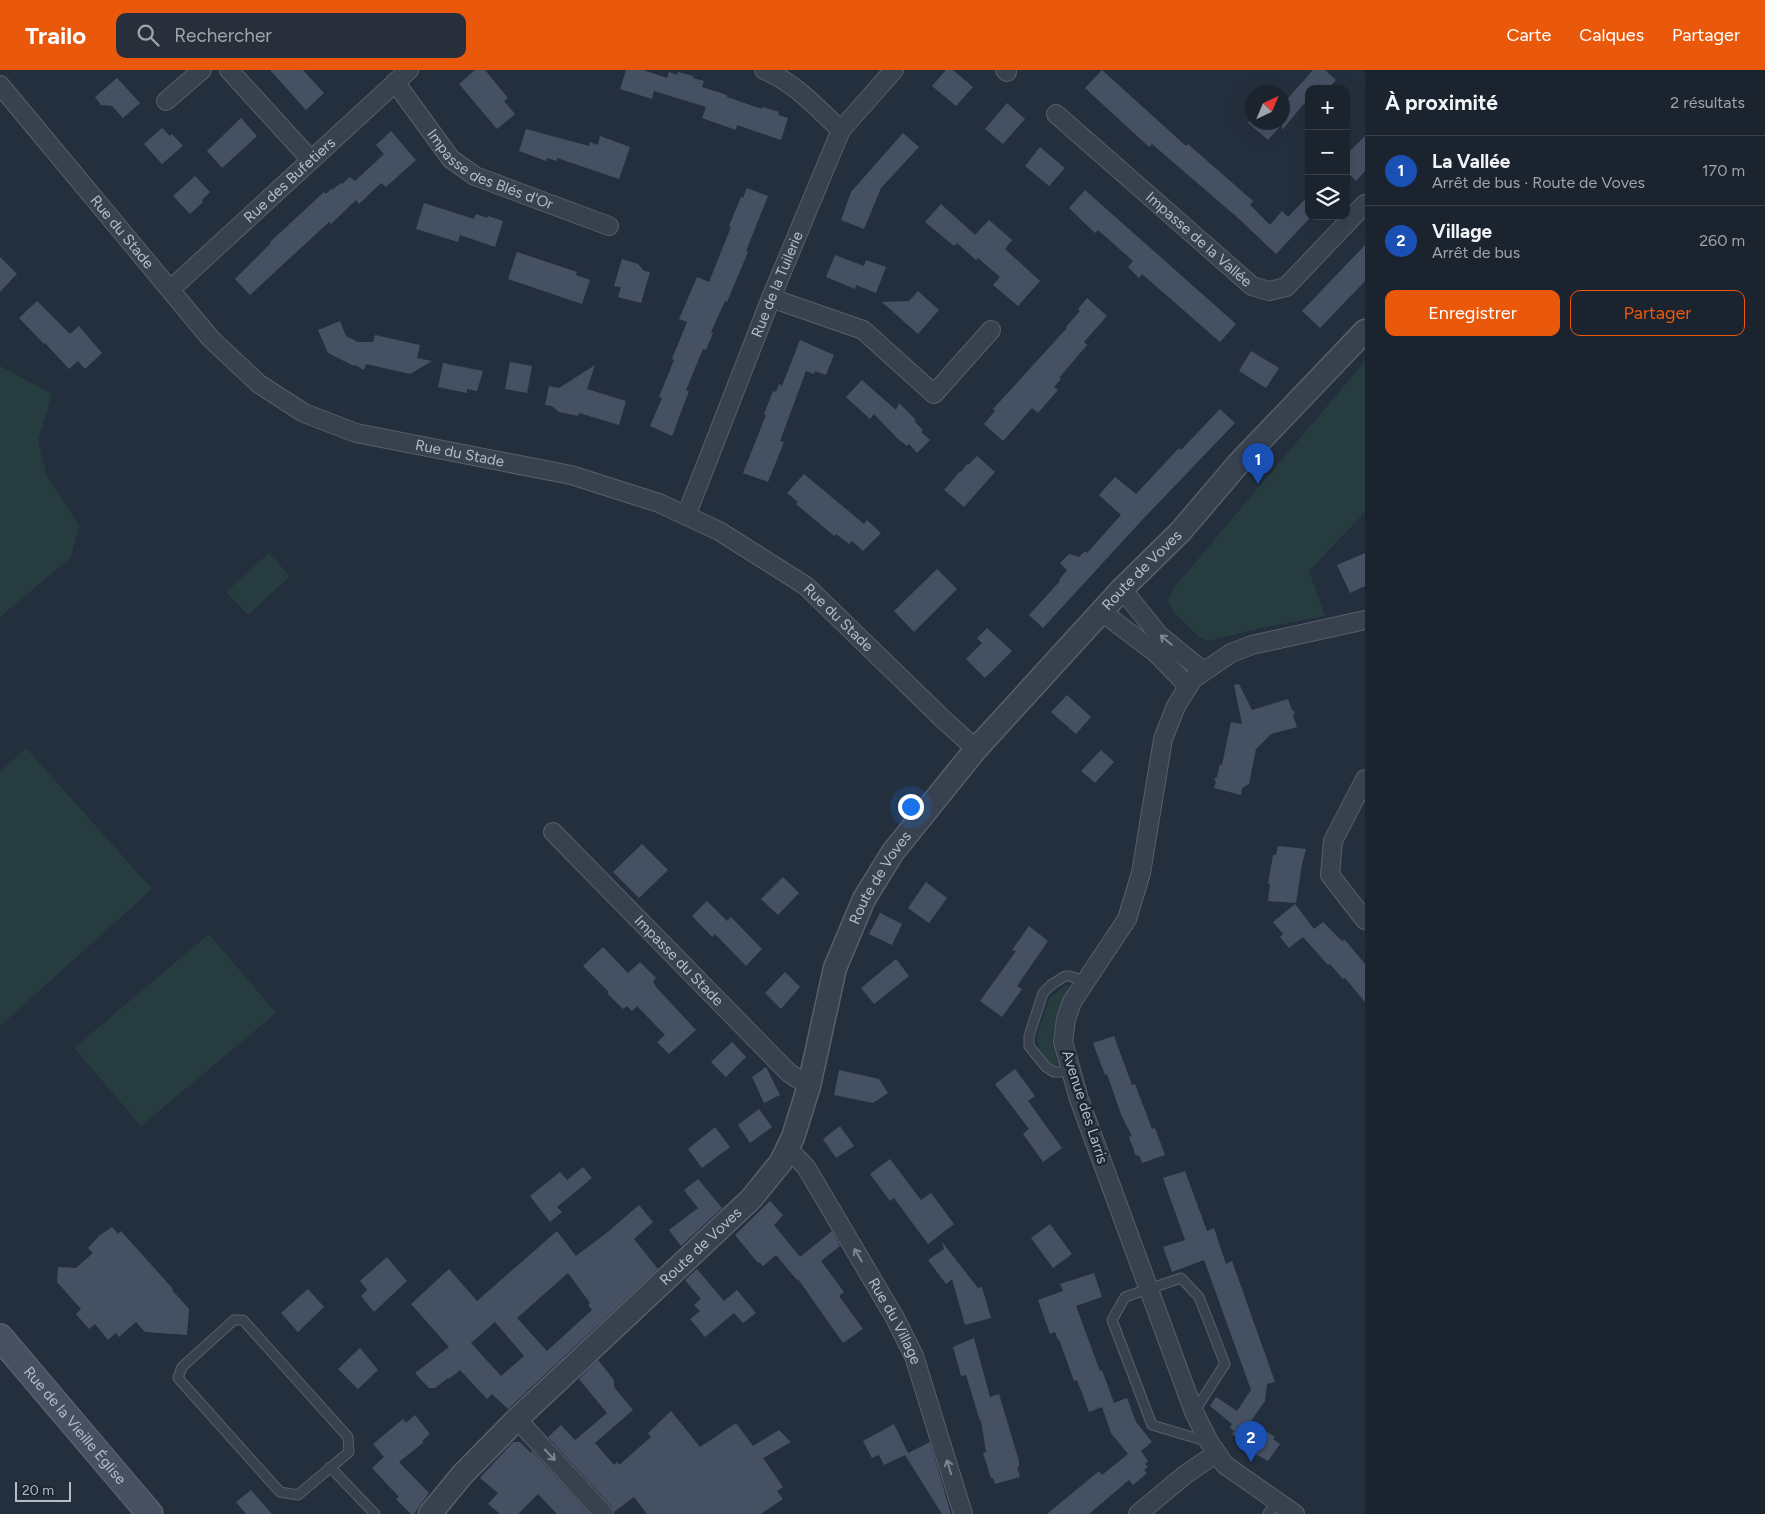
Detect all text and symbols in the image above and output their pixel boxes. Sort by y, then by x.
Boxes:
search box [116,13,466,58]
text: Trailo [25,21,86,50]
icon: search [134,21,162,49]
text: Rechercher [174,24,272,47]
text: Carte [1506,24,1551,46]
text: Calques [1579,24,1644,46]
text: Partager [1672,24,1740,46]
north arrow [1245,85,1290,130]
map controls [1305,85,1350,220]
button: + [1305,85,1350,130]
text: À proximité [1385,90,1498,115]
text: 2 résultats [1670,93,1745,112]
street label: Impasse des Blés d'Or [423,126,556,213]
button: − [1305,130,1350,175]
street label: Rue des Bufetiers [240,133,339,227]
text: La Vallée [1432,150,1510,173]
text: 1 [1398,161,1404,180]
text: 170 m [1702,161,1745,180]
text: Arrêt de bus · Route de Voves [1432,173,1645,192]
button: layers [1305,175,1350,220]
street label: Impasse de la Vallée [1142,188,1256,291]
street label: Rue du Stade [86,192,158,272]
text: Village [1432,220,1492,243]
street label: Rue de la Tuilerie [748,229,807,340]
text: 2 [1396,231,1406,250]
text: 260 m [1699,231,1745,250]
text: Arrêt de bus [1432,243,1520,262]
button: Enregistrer [1385,290,1560,336]
button: Partager [1570,290,1745,336]
street label: Rue du Stade [414,436,506,471]
pin: 1 [1242,443,1274,484]
street label: Route de Voves [1098,526,1186,614]
street label: Rue du Stade [800,580,877,655]
one-way arrow [1159,634,1172,646]
your location [898,794,924,820]
street label: Route de Voves [845,828,915,927]
street label: Impasse du Stade [631,912,727,1010]
street label: Avenue des Larris [1058,1048,1112,1166]
street label: Route de Voves [656,1204,745,1289]
one-way arrow [852,1248,862,1262]
street label: Rue du Village [864,1275,925,1367]
street label: Rue de la Vieille Église [20,1363,130,1488]
pin: 2 [1235,1421,1267,1462]
one-way arrow [544,1448,556,1461]
one-way arrow [944,1460,954,1476]
scale bar [15,1479,71,1502]
text: 20 m [22,1482,54,1499]

